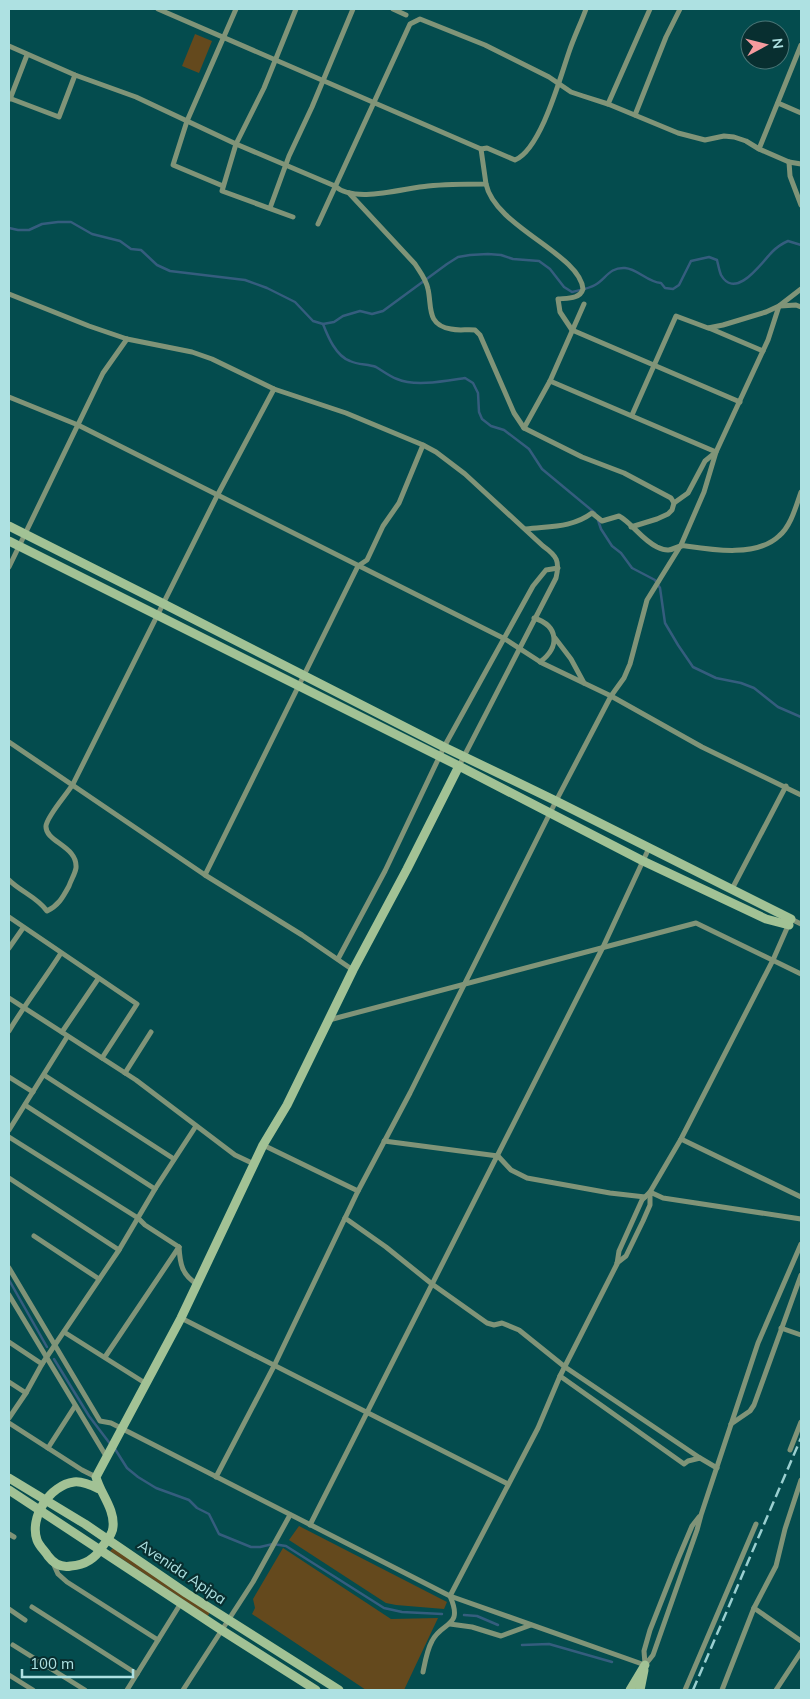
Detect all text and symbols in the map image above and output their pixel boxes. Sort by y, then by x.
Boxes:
north arrow [740,20,790,70]
text: N [768,37,787,50]
street label: Avenida Apipa [134,1535,230,1608]
scale bar [22,1646,134,1678]
text: 100 m [30,1654,74,1673]

